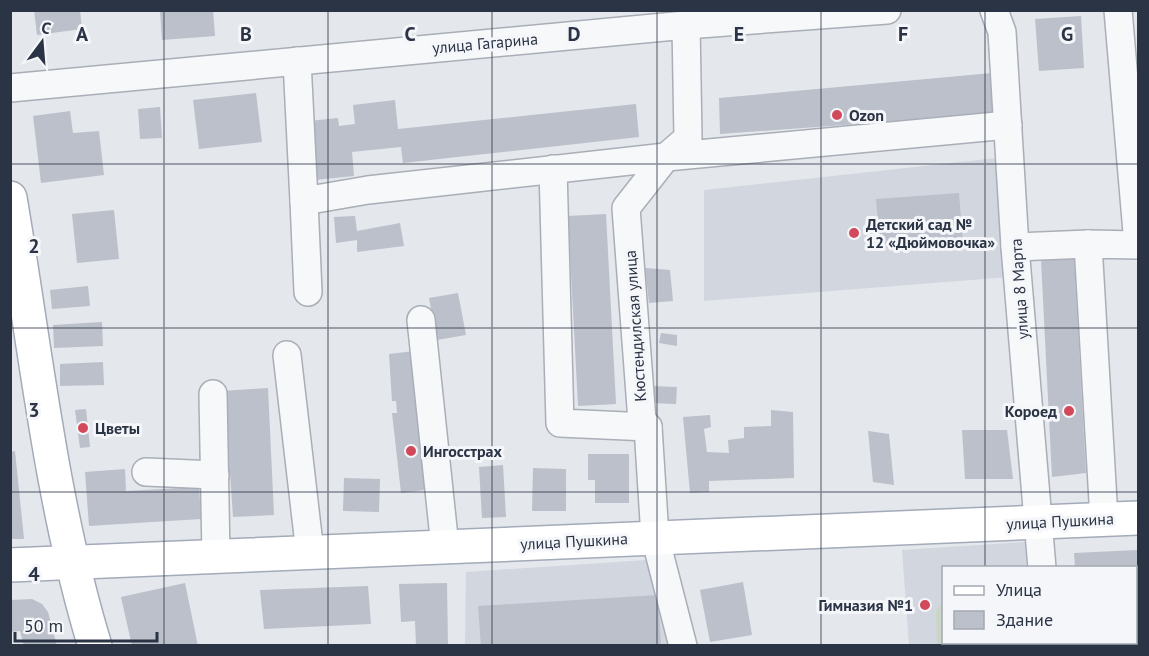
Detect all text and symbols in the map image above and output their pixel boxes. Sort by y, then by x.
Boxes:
north arrow [12,12,72,72]
text: С [39,17,53,38]
text: A [76,21,89,47]
text: B [240,21,252,47]
text: C [404,21,416,47]
text: D [568,21,581,47]
text: E [734,21,744,47]
text: F [898,21,908,47]
text: G [1061,21,1073,47]
street label: улица Гагарина [431,28,539,58]
place label: Ozon [849,105,884,125]
marker: Ozon [830,108,844,122]
place label: Детский сад № 12 «Дюймовочка» [866,214,995,252]
marker: Детский сад № 12 «Дюймовочка» [847,226,861,240]
text: 2 [28,233,40,259]
street label: улица 8 Марта [1005,238,1033,340]
street label: Кюстендилская улица [620,250,650,402]
text: 3 [28,397,40,423]
place label: Короед [1005,401,1057,421]
marker: Короед [1062,404,1076,418]
place label: Цветы [95,418,140,438]
marker: Цветы [76,421,90,435]
place label: Ингосстрах [423,441,502,461]
marker: Ингосстрах [404,444,418,458]
street label: улица Пушкина [1006,508,1114,534]
street label: улица Пушкина [520,528,628,554]
text: 4 [28,561,40,587]
legend [942,566,1137,644]
text: Улица [996,578,1042,601]
place label: Гимназия №1 [818,595,913,615]
marker: Гимназия №1 [918,598,932,612]
scale bar [15,605,158,643]
text: Здание [996,608,1053,631]
text: 50 m [24,614,63,637]

